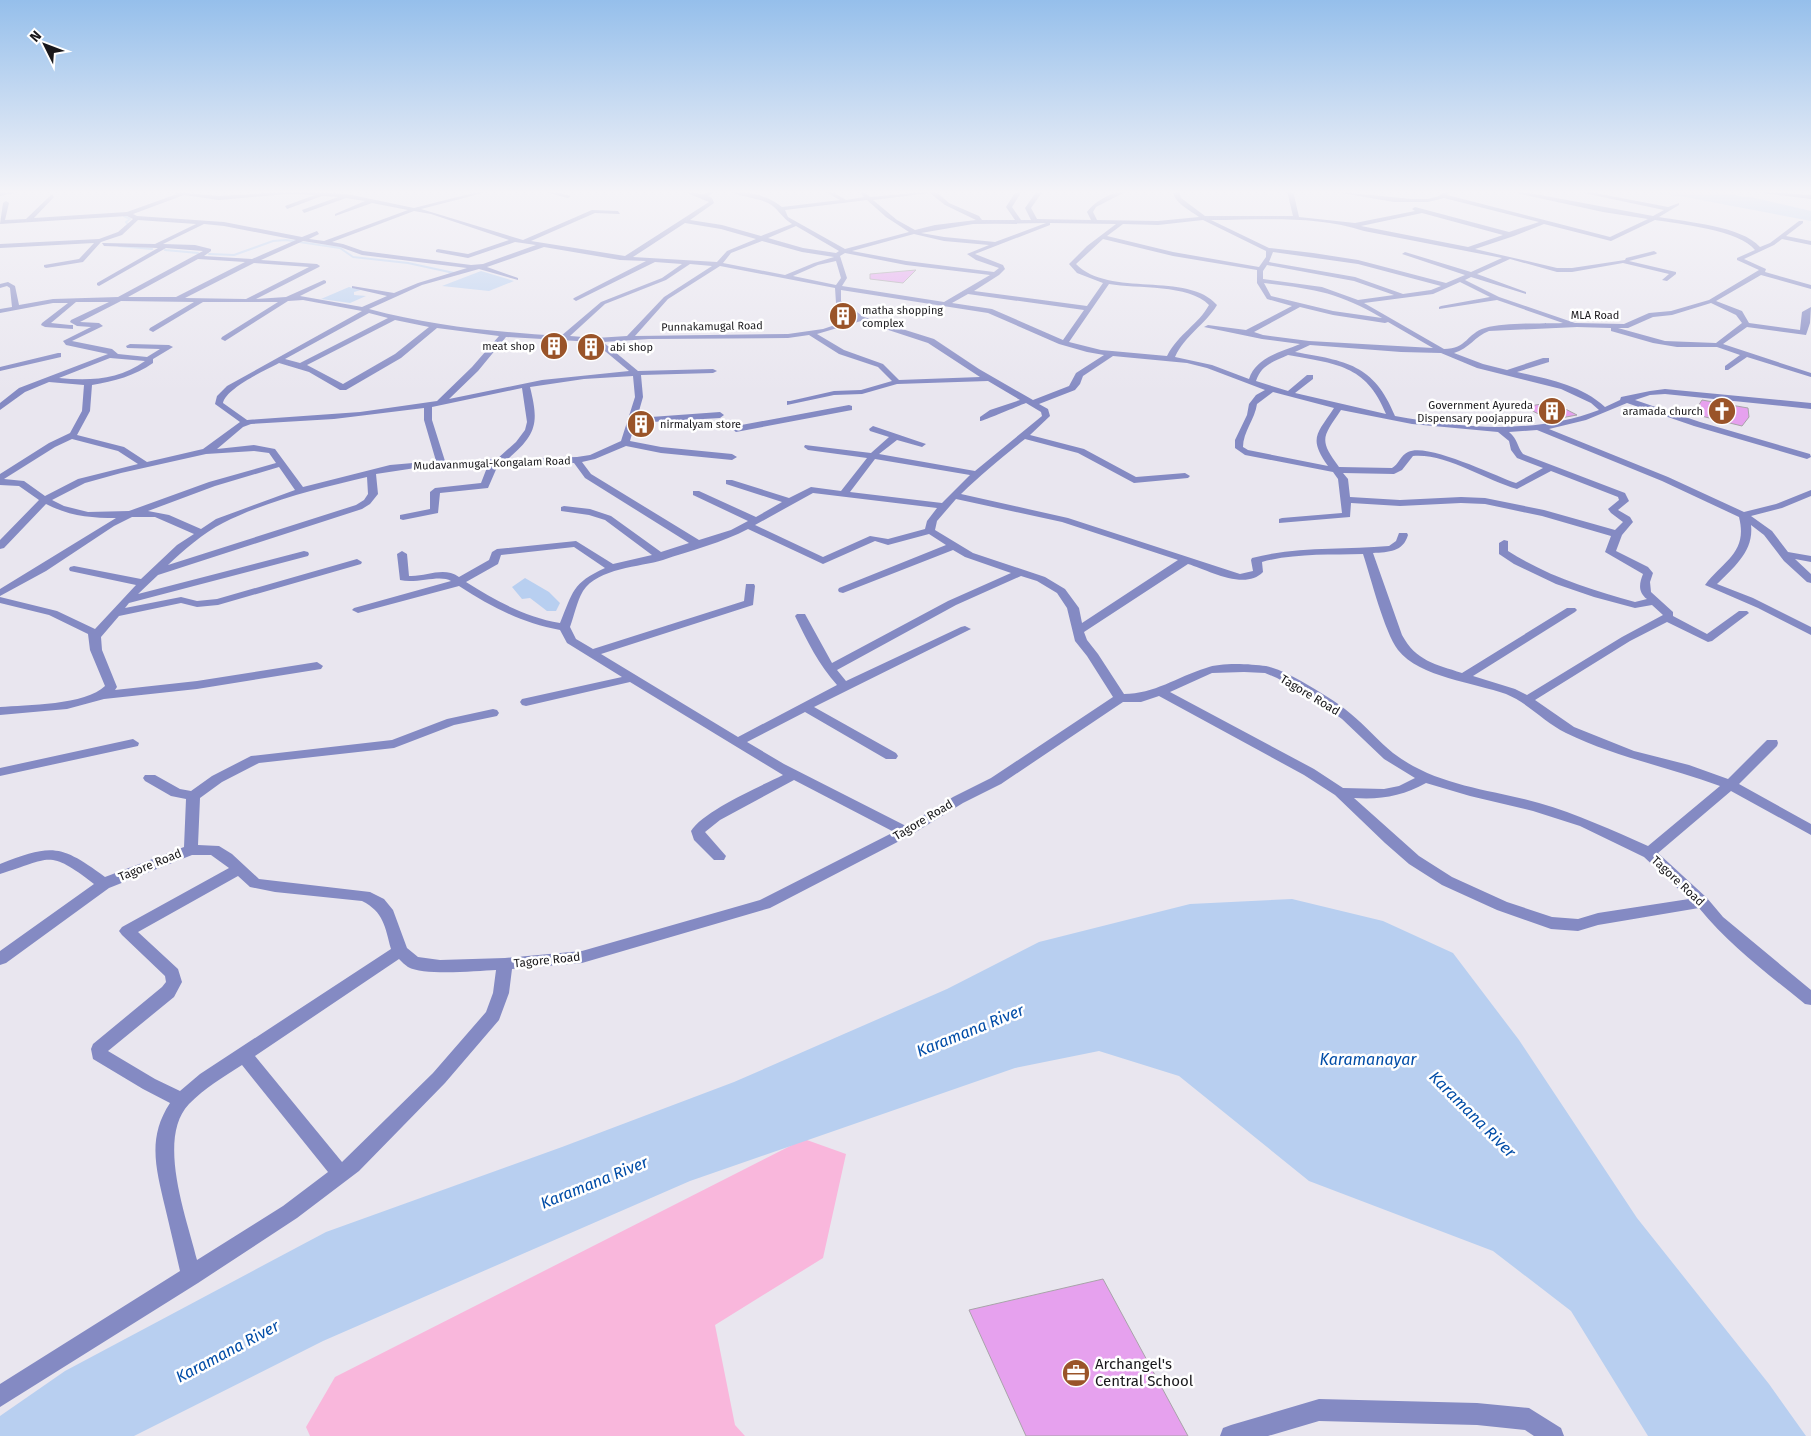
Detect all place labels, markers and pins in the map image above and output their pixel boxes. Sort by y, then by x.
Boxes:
building icon: matha shopping complex [828,301,858,331]
place label: matha shopping complex [862,304,943,330]
building icon: meat shop [539,331,569,361]
building icon: abi shop [576,332,606,362]
place label: meat shop [482,340,535,353]
place label: abi shop [610,341,653,354]
building icon: Government Ayureda Dispensary poojappura [1537,396,1567,426]
church icon: aramada church [1707,396,1737,426]
place label: Government Ayureda Dispensary poojappura [1417,399,1533,425]
place label: aramada church [1623,405,1703,418]
building icon: nirmalyam store [626,409,656,439]
place label: nirmalyam store [660,418,741,431]
place label: Archangel's Central School [1095,1355,1194,1390]
office icon: Archangel's Central School [1061,1358,1091,1388]

